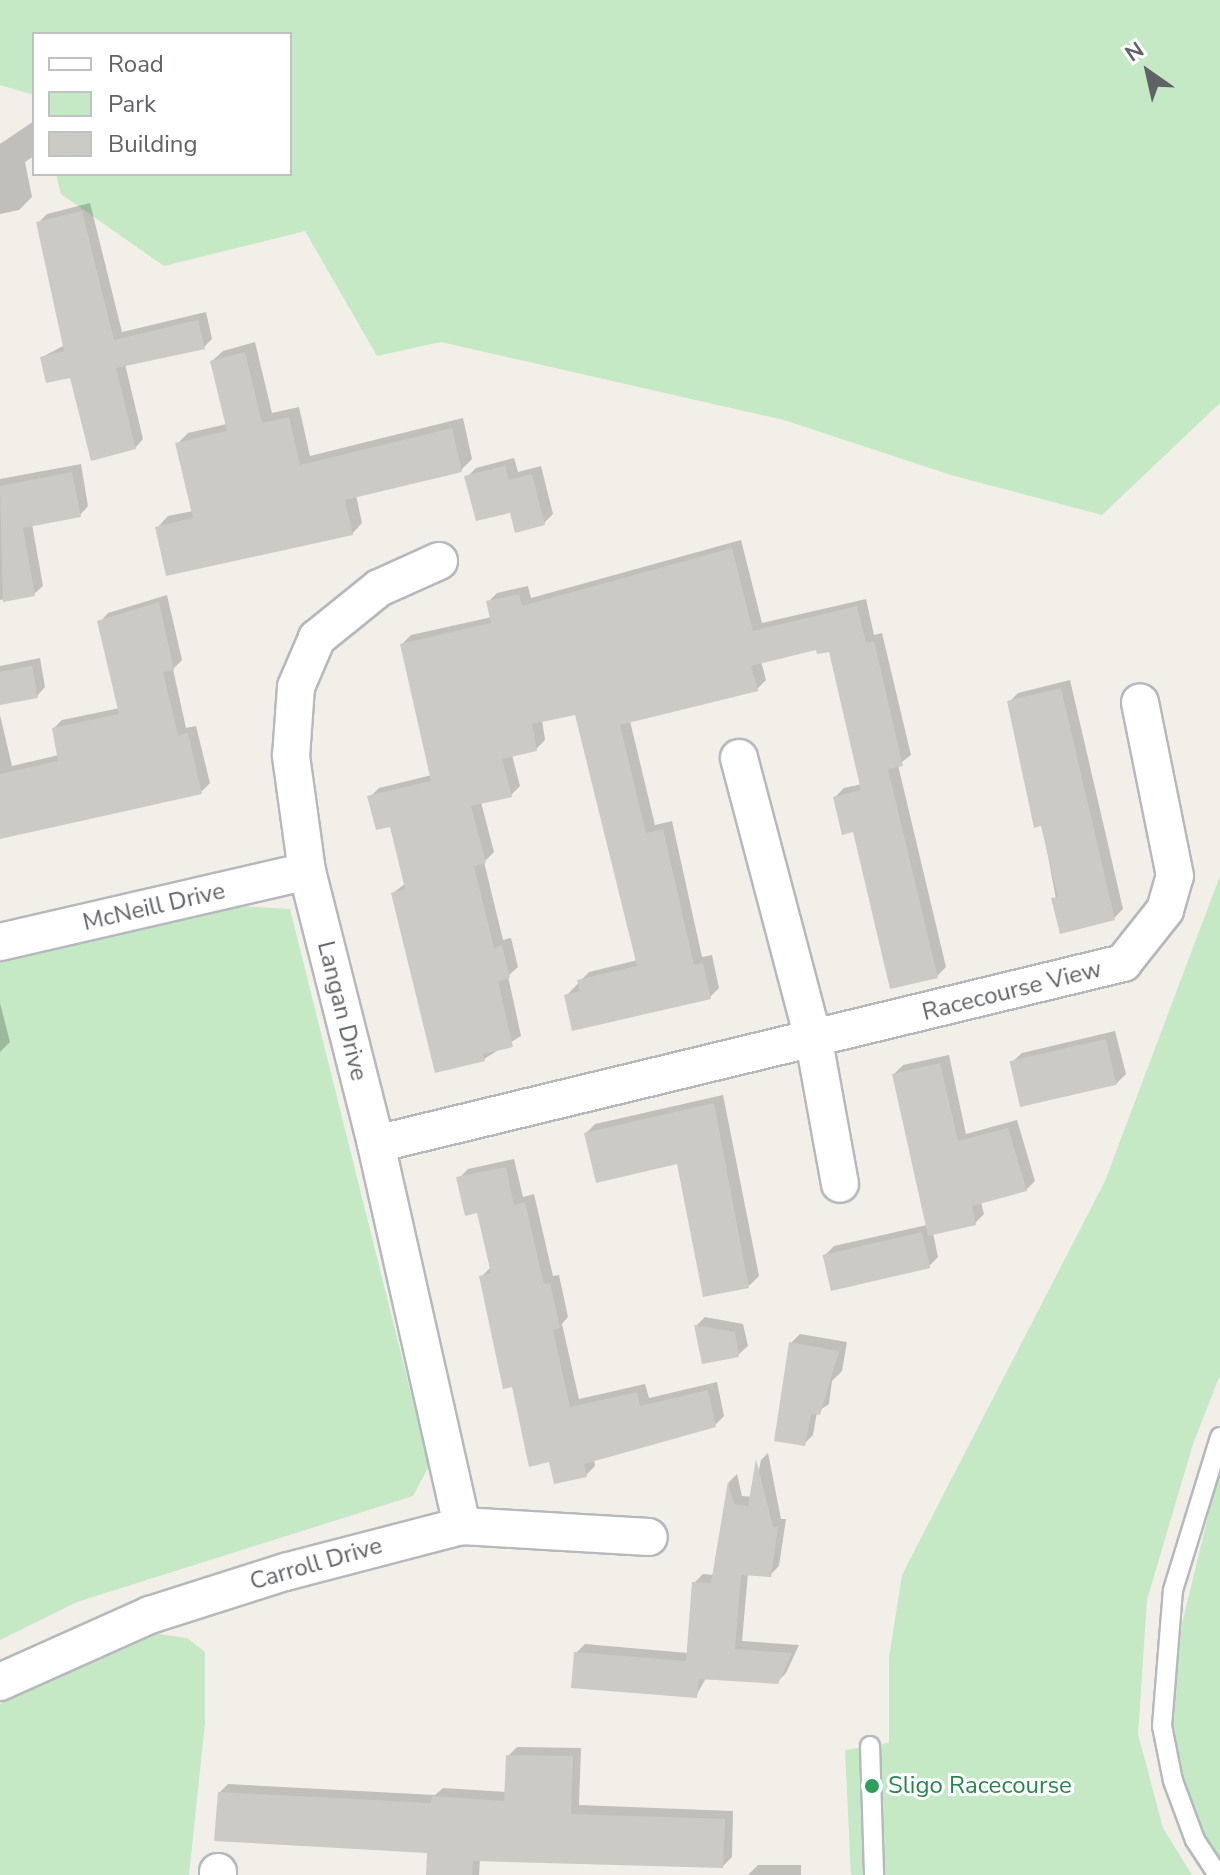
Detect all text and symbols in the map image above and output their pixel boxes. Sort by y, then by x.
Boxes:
legend [32,32,292,176]
north arrow [1108,32,1188,112]
text: N [1119,35,1150,69]
text: Road [108,48,164,80]
text: Park [108,88,156,120]
text: Building [108,128,198,160]
street label: McNeill Drive [80,877,228,937]
street label: Langan Drive [311,938,373,1084]
street label: Racecourse View [919,955,1105,1027]
street label: Carroll Drive [247,1531,385,1597]
place label: Sligo Racecourse [888,1772,1072,1800]
marker: Sligo Racecourse [863,1777,881,1795]

